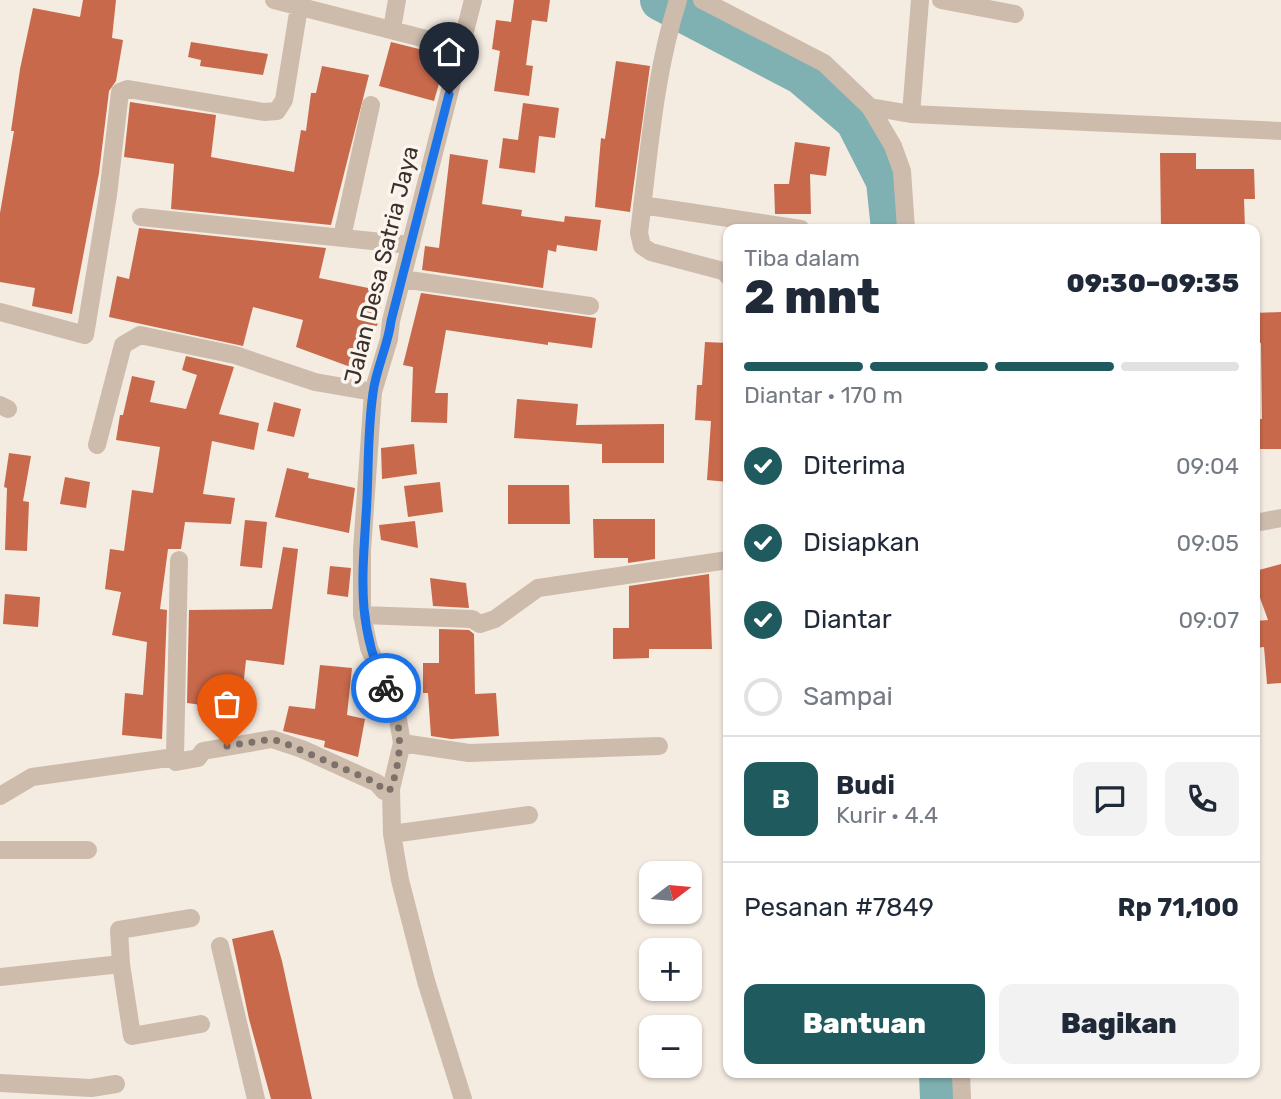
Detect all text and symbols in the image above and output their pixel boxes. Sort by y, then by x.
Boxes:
pin [419,22,479,94]
icon: home [430,33,468,71]
street label: Jalan Desa Satria Jaya [338,143,424,387]
text: Tiba dalam [744,244,860,272]
text: 09:30–09:35 [1066,268,1239,299]
text: 2 mnt [744,270,880,325]
text: Diantar · 170 m [744,381,903,409]
icon: check [744,447,782,485]
text: Diterima [803,450,906,481]
text: 09:04 [1176,452,1239,480]
icon: check [744,524,782,562]
text: Disiapkan [803,527,920,558]
text: 09:05 [1177,529,1239,557]
icon: check [744,601,782,639]
text: Diantar [803,604,892,635]
text: 09:07 [1178,606,1239,634]
courier [351,653,421,723]
icon: bike [367,669,405,707]
pin [197,674,257,746]
text: Sampai [803,681,893,712]
icon: bag [208,685,246,723]
button: chat [1073,762,1147,836]
button: phone [1165,762,1239,836]
text: Budi [836,770,895,801]
text: B [772,784,790,815]
text: Kurir · 4.4 [836,801,938,829]
north arrow [639,861,702,924]
map controls [639,861,702,1078]
text: Pesanan #7849 [744,892,934,923]
text: Rp 71,100 [1117,892,1239,923]
button: + [639,938,702,1001]
button: Bantuan [744,984,985,1064]
button: Bagikan [999,984,1239,1064]
button: − [639,1015,702,1078]

